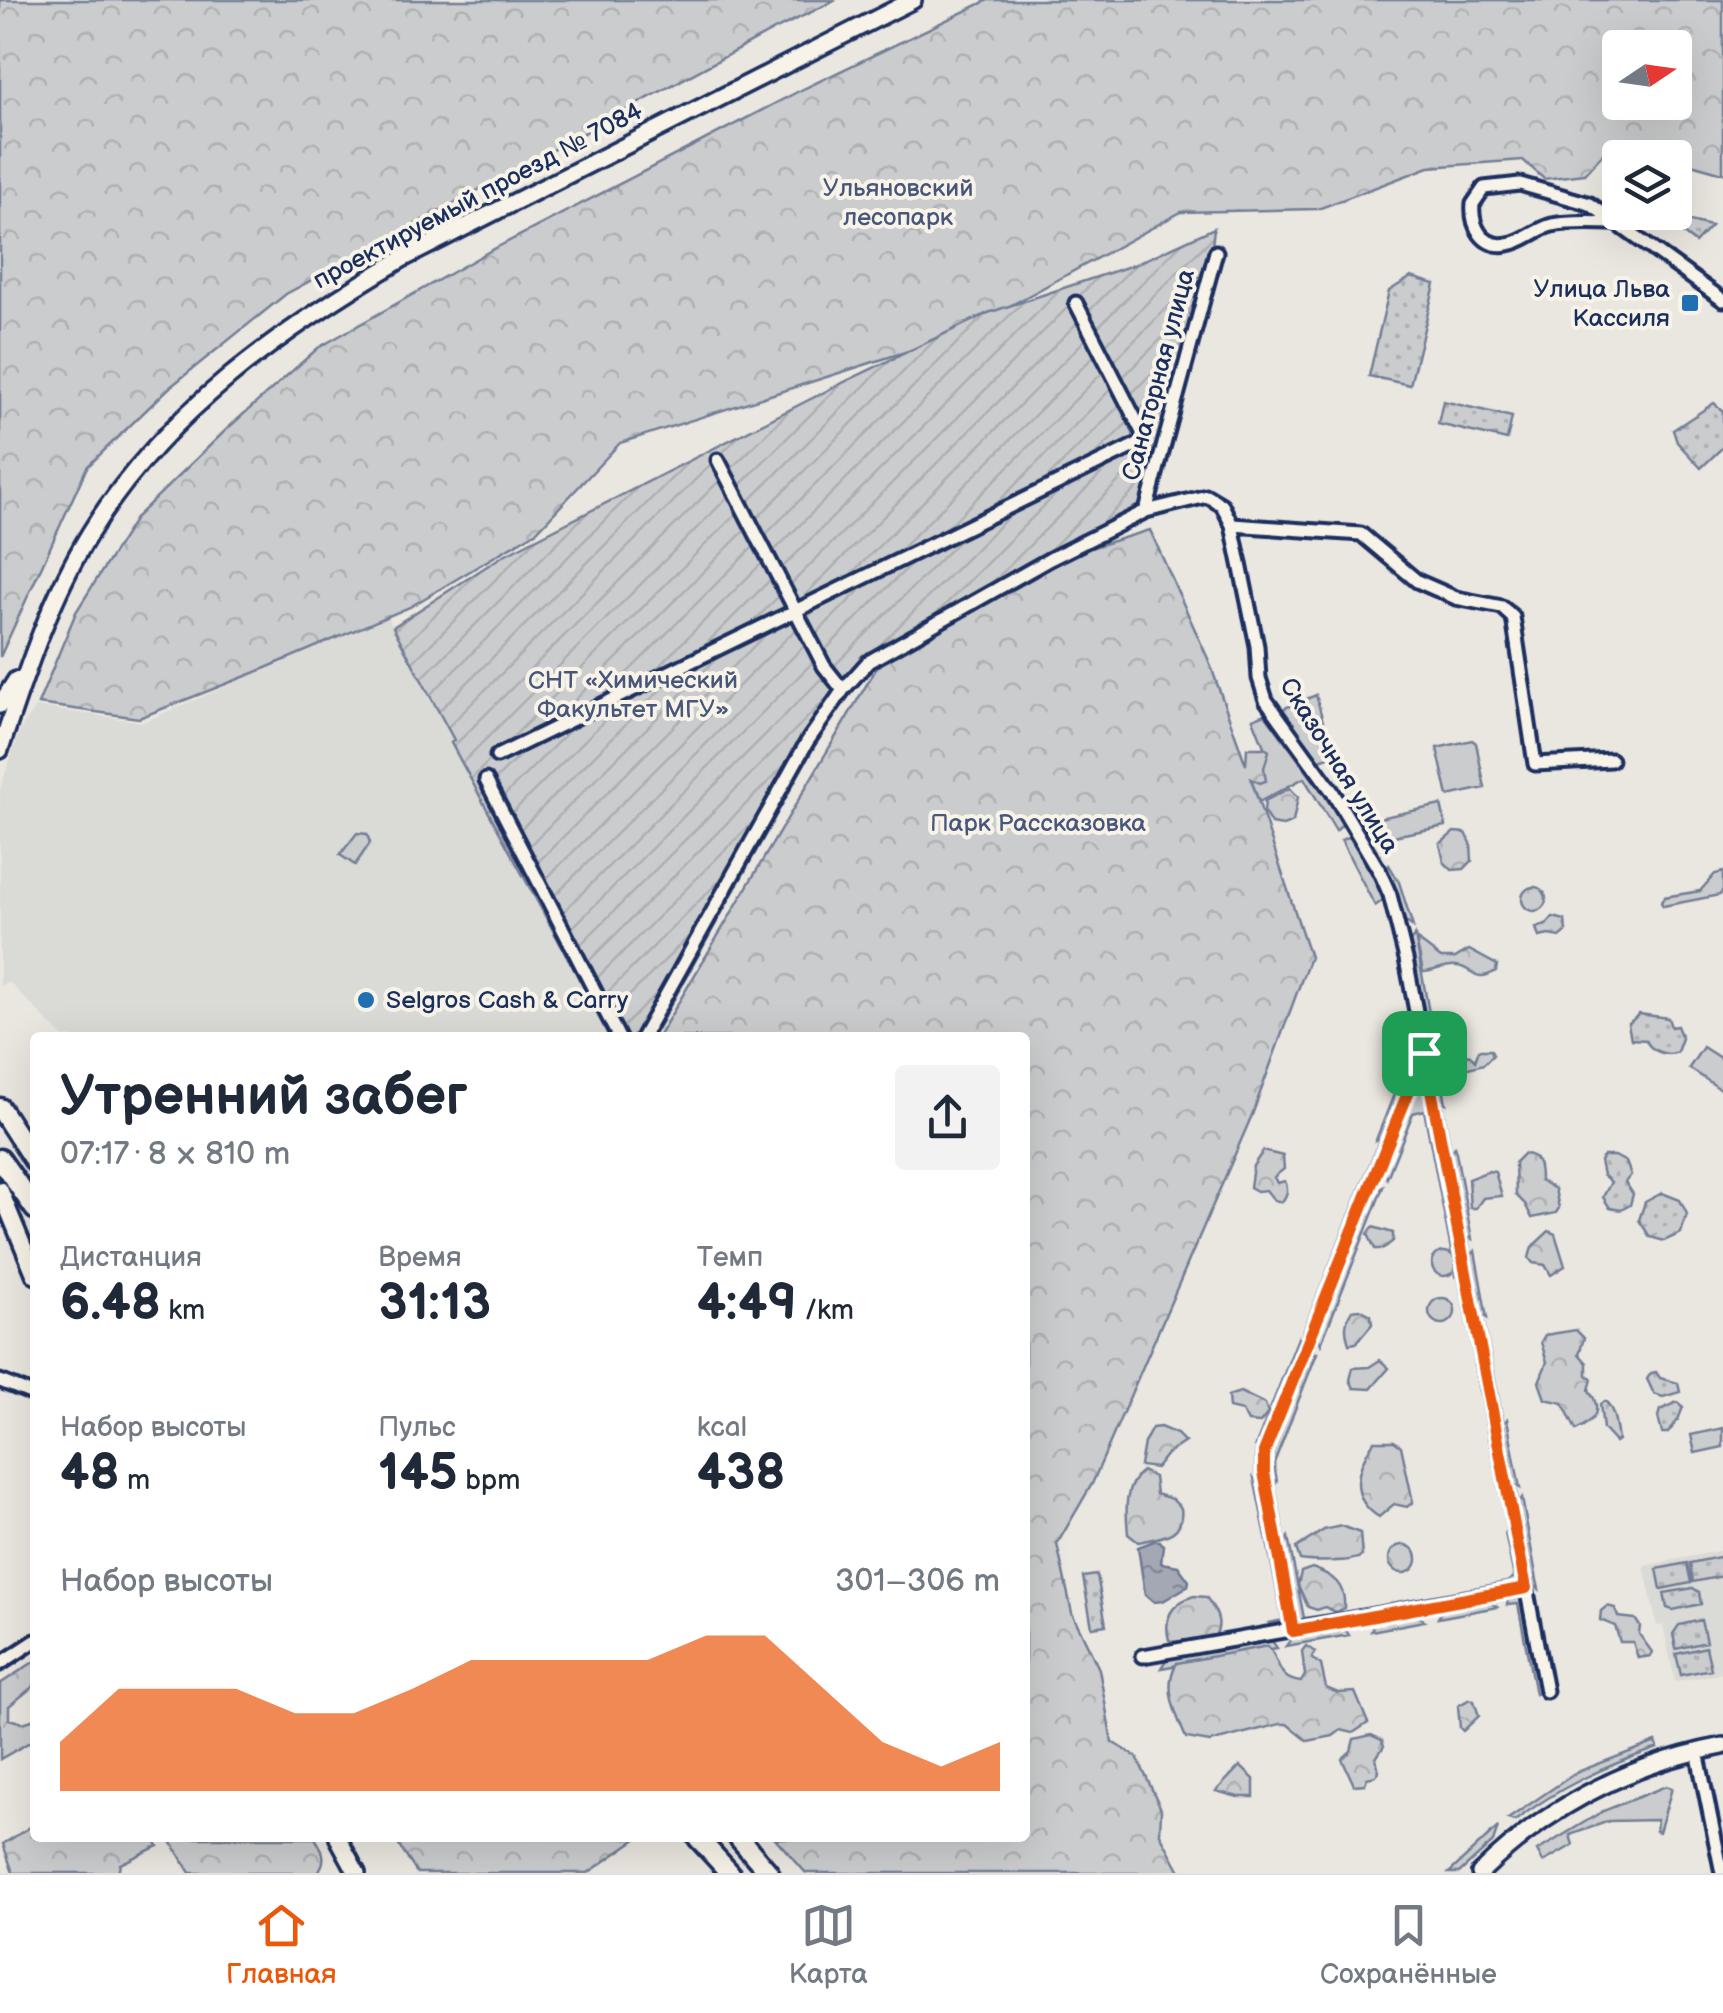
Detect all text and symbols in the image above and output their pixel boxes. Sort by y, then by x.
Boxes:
north arrow [1602,30,1692,120]
map controls [1602,30,1692,230]
street label: проектируемый проезд № 7084 [308,96,648,296]
button: layers [1602,140,1692,230]
park label: Ульяновский лесопарк [823,173,973,233]
street label: Санаторная улица [1116,266,1202,484]
place label: Улица Льва Кассиля [1533,274,1670,334]
marker: Улица Льва Кассиля [1679,292,1701,314]
park label: СНТ «Химический Факультет МГУ» [528,665,738,725]
street label: Сказочная улица [1273,672,1406,860]
park label: Парк Рассказовка [930,808,1146,839]
place label: Selgros Cash & Carry [386,985,629,1016]
marker: Selgros Cash & Carry [355,989,377,1011]
pin [1382,1011,1467,1096]
icon: arrive [1397,1026,1452,1081]
text: Утренний забег [60,1064,468,1131]
button: share [895,1065,1000,1170]
text: 07:17 · 8 × 810 m [60,1135,290,1174]
text: Дистанция [60,1241,202,1274]
text: Время [378,1241,462,1274]
text: Темп [697,1241,763,1274]
text: 6.48 [60,1274,161,1334]
text: 31:13 [378,1274,491,1334]
text: 4:49 [697,1274,797,1334]
text: km [161,1294,205,1327]
text: /km [797,1294,854,1327]
text: Набор высоты [60,1411,246,1444]
text: Пульс [378,1411,456,1444]
text: kcal [697,1411,747,1444]
text: 48 [60,1444,120,1504]
text: 145 [378,1444,458,1504]
text: 438 [697,1444,785,1504]
text: m [120,1464,150,1497]
text: bpm [458,1464,520,1497]
text: Набор высоты [60,1562,273,1601]
text: 301–306 m [835,1562,1000,1601]
tab: Главная [226,1898,337,1991]
tab: Карта [789,1898,868,1991]
tab: Сохранённые [1320,1898,1497,1991]

